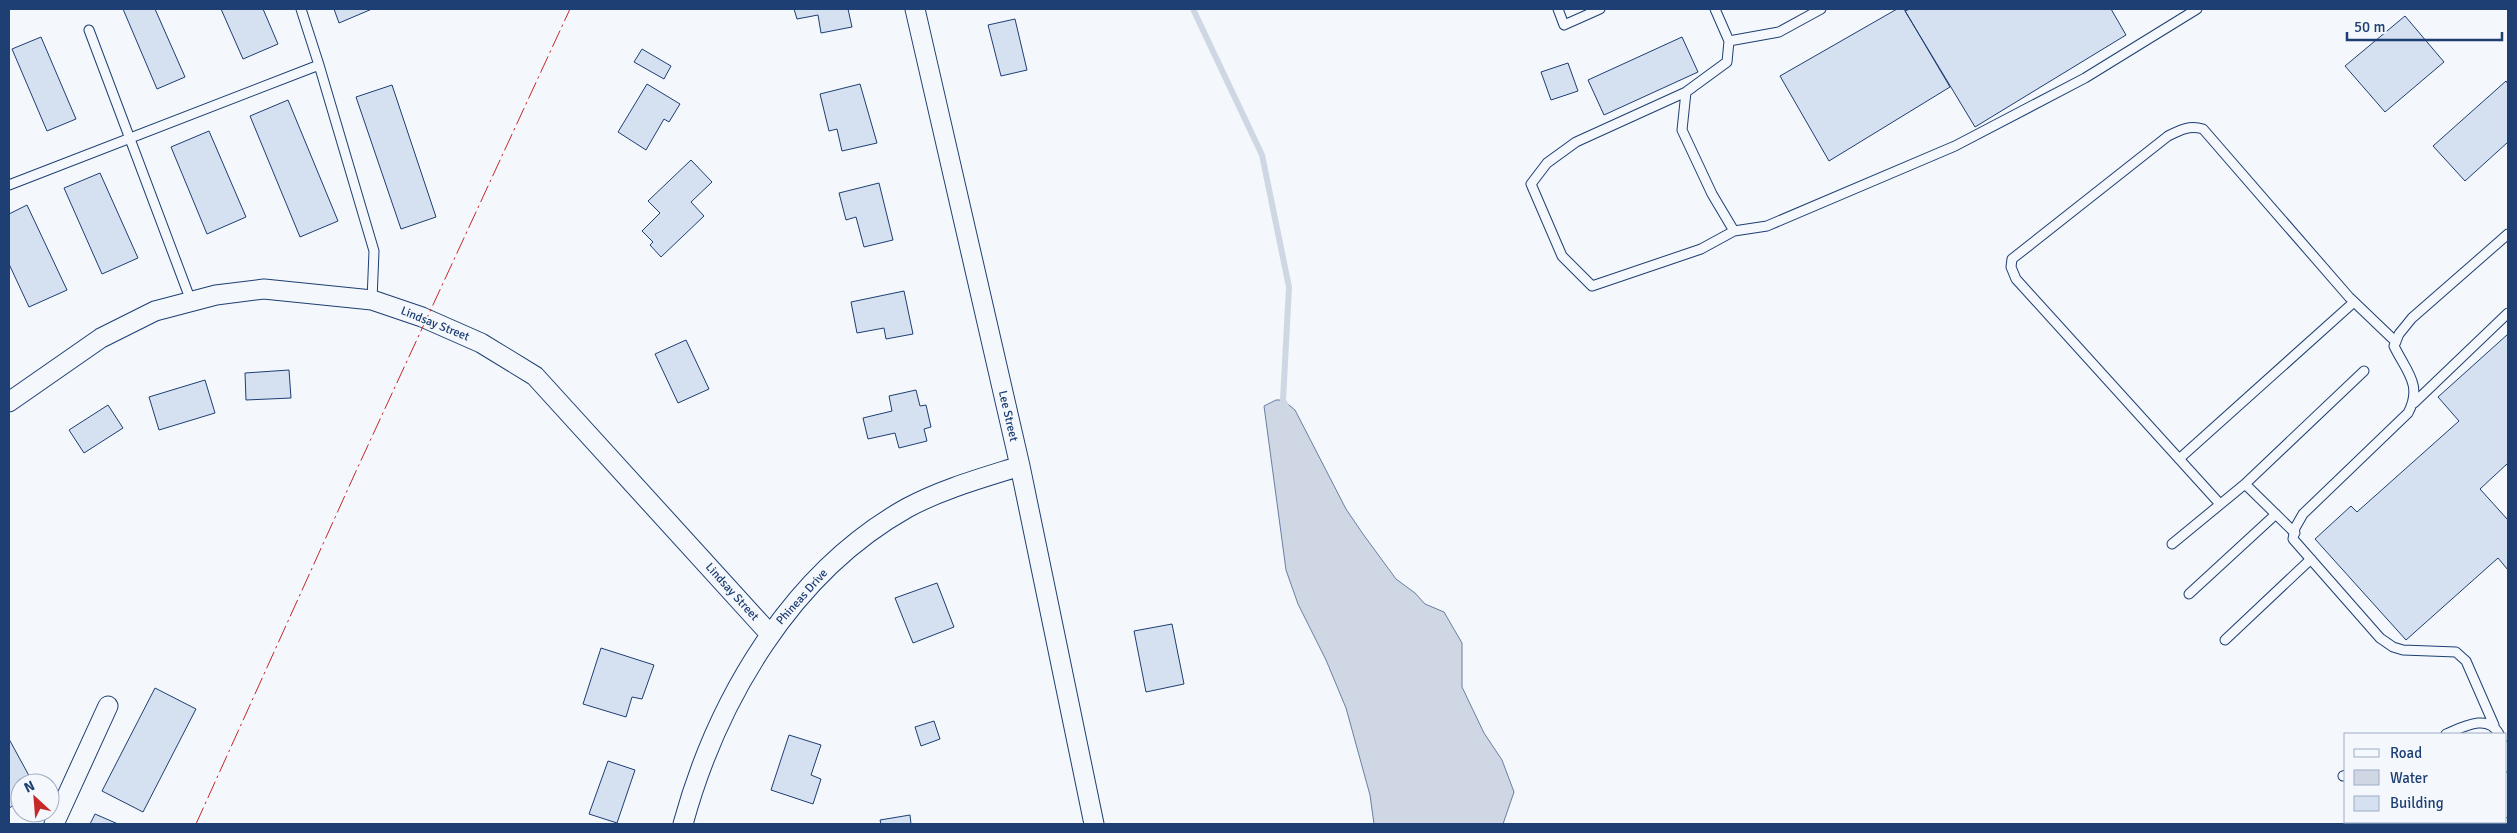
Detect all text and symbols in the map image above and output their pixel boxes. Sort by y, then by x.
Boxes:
scale bar [2347,10,2502,42]
text: 50 m [2354,18,2385,36]
street label: Lindsay Street [398,303,472,345]
street label: Lee Street [995,389,1021,443]
street label: Lindsay Street [702,560,762,624]
street label: Phineas Drive [773,566,831,628]
legend [2344,733,2507,823]
text: Road [2390,744,2422,762]
text: Water [2390,769,2428,787]
north arrow [10,773,60,823]
text: N [21,777,38,797]
text: Building [2390,794,2444,812]

